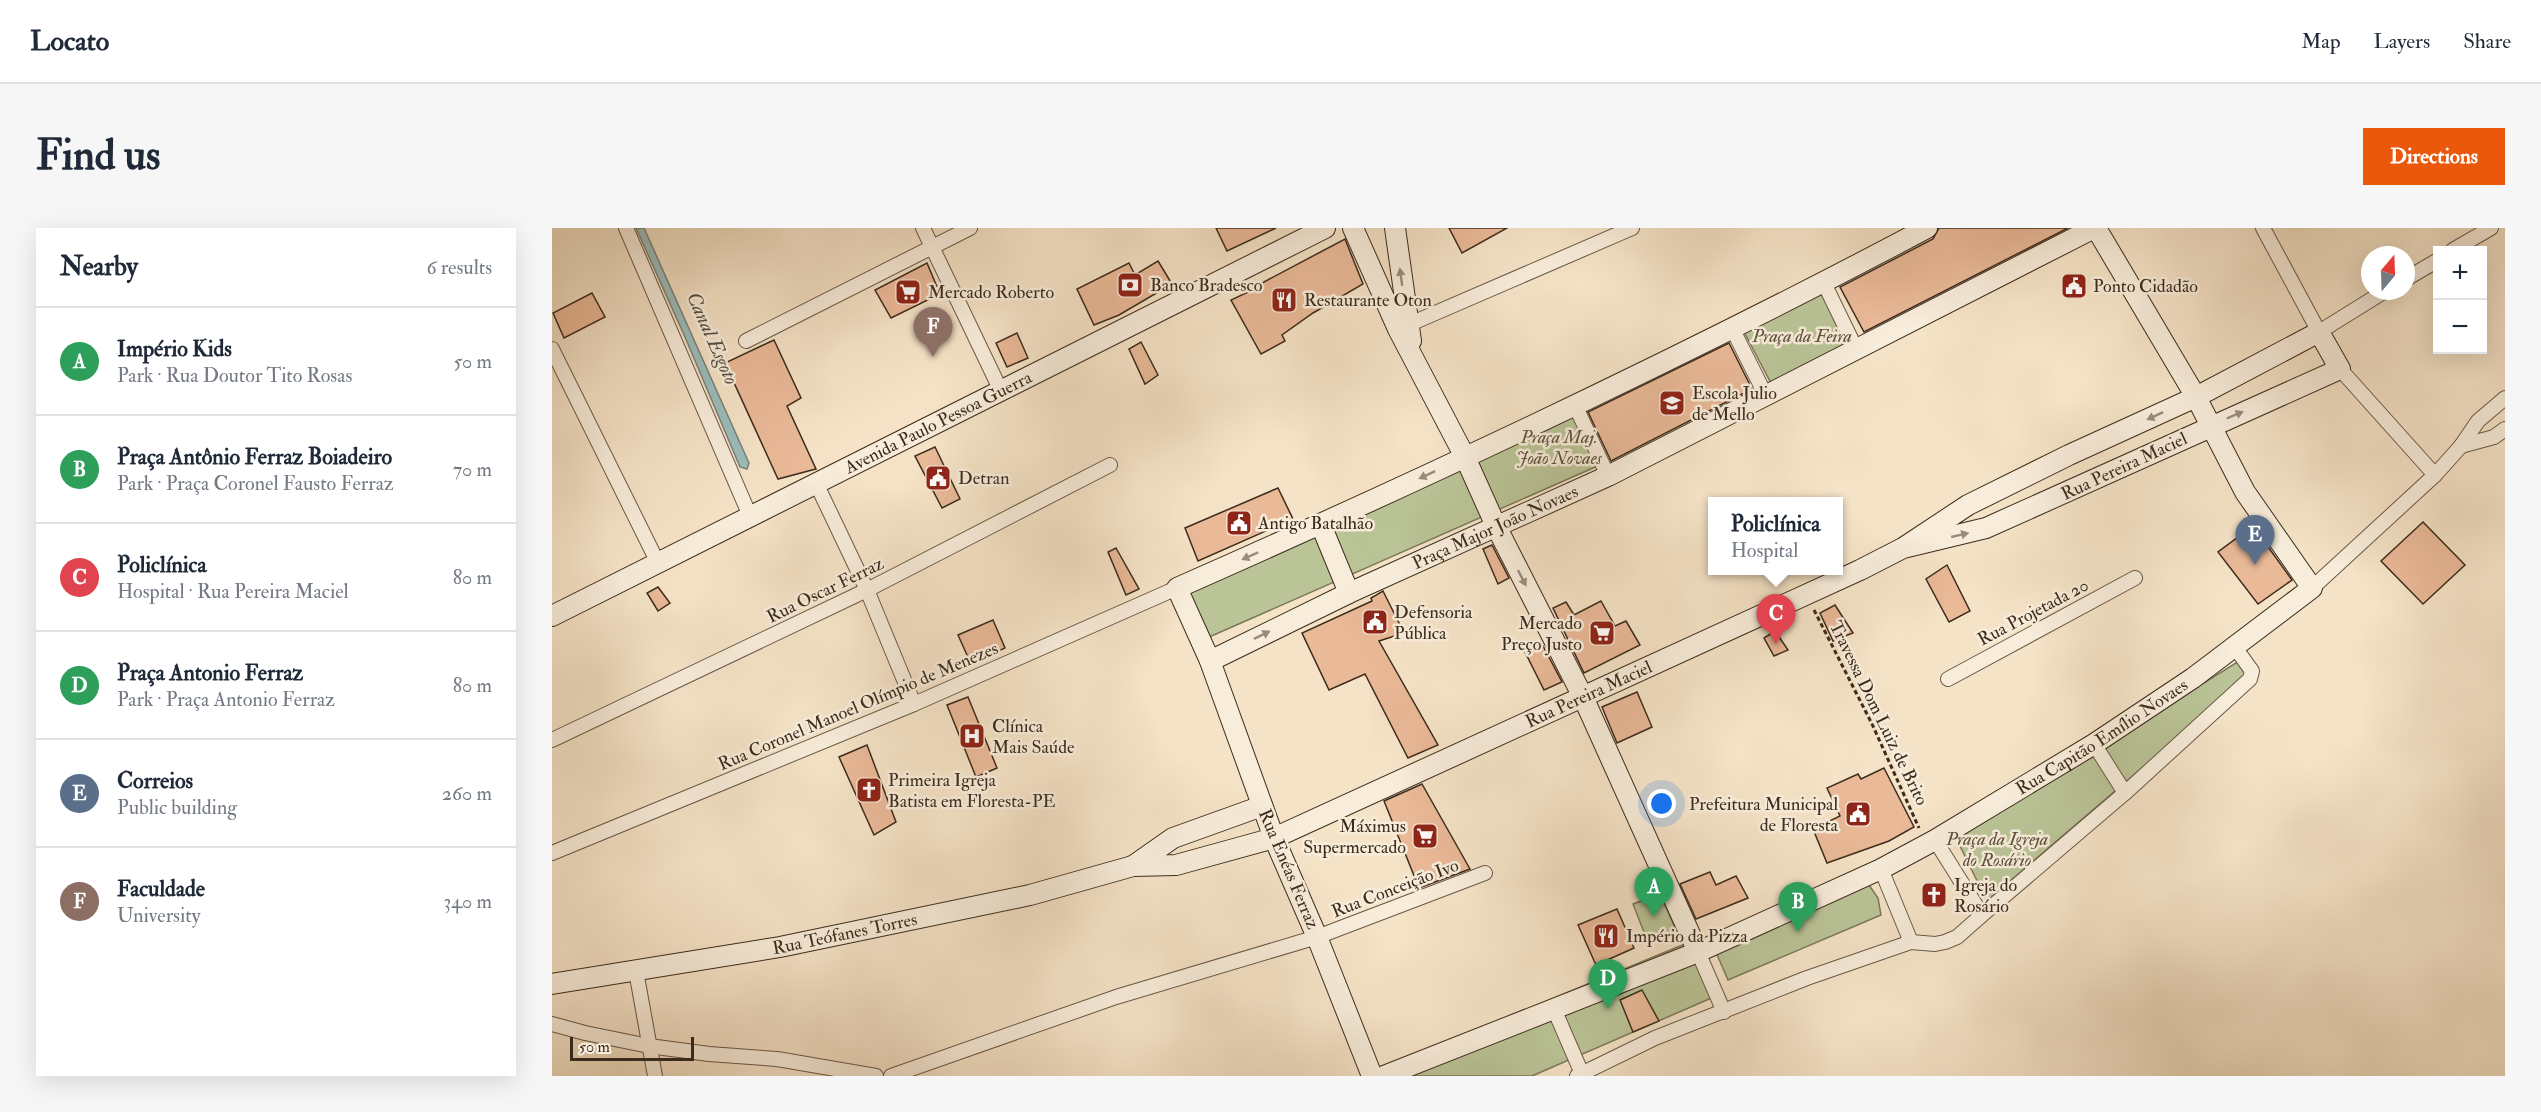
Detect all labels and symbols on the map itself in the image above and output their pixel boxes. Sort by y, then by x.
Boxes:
north arrow [2361,246,2415,300]
one-way arrow [1397,267,1406,286]
bank icon: Banco Bradesco [1115,270,1145,300]
public building icon: Ponto Cidadão [2059,271,2089,301]
place label: Banco Bradesco [1150,274,1263,297]
place label: Ponto Cidadão [2093,275,2198,298]
supermarket icon: Mercado Roberto [893,277,923,307]
place label: Mercado Roberto [928,281,1054,304]
restaurant icon: Restaurante Oton [1269,285,1299,315]
water label: Canal Esgoto [681,288,744,388]
place label: Restaurante Oton [1304,289,1432,312]
pin: F [914,308,952,357]
park label: Praça da Feira [1751,325,1852,348]
street label: Avenida Paulo Pessoa Guerra [840,366,1036,480]
place label: Escola Julio de Mello [1692,382,1777,426]
school or university icon: Escola Julio de Mello [1657,388,1687,418]
one-way arrow [2226,410,2244,420]
one-way arrow [2146,412,2164,421]
park label: Praça Maj. João Novaes [1516,426,1603,470]
street label: Rua Pereira Maciel [2058,427,2191,506]
public building icon: Detran [923,463,953,493]
place label: Detran [958,467,1009,490]
one-way arrow [1419,470,1436,479]
street label: Praça Major João Novaes [1409,480,1582,575]
public building icon: Antigo Batalhão [1224,508,1254,538]
place label: Antigo Batalhão [1257,512,1373,535]
pin: E [2236,516,2274,565]
one-way arrow [1951,529,1969,539]
street label: Rua Oscar Ferraz [763,552,888,629]
one-way arrow [1241,552,1259,561]
one-way arrow [1518,570,1527,587]
street label: Rua Projetada 20 [1974,574,2093,651]
pin: C [1756,594,1796,644]
place label: Defensoria Pública [1394,601,1473,645]
public building icon: Defensoria Pública [1360,607,1390,637]
place label: Mercado Preço Justo [1501,612,1582,656]
street label: Travessa Dom Luiz de Brito [1824,617,1933,809]
supermarket icon: Mercado Preço Justo [1587,618,1617,648]
one-way arrow [1254,631,1271,640]
street label: Rua Coronel Manoel Olímpio de Menezes [715,637,1002,776]
street label: Rua Pereira Maciel [1522,656,1656,733]
street label: Rua Capitão Emílio Novaes [2012,674,2192,801]
place label: Clínica Mais Saúde [992,715,1075,759]
hospital icon: Clínica Mais Saúde [957,721,987,751]
place label: Primeira Igreja Batista em Floresta-PE [888,769,1056,813]
church icon: Primeira Igreja Batista em Floresta-PE [854,775,884,805]
your location [1647,789,1676,818]
place label: Prefeitura Municipal de Floresta [1689,793,1839,837]
public building icon: Prefeitura Municipal de Floresta [1843,799,1873,829]
street label: Rua Enéas Ferraz [1253,806,1324,933]
place label: Máximus Supermercado [1303,815,1406,859]
supermarket icon: Máximus Supermercado [1410,821,1440,851]
park label: Praça da Igreja do Rosário [1945,828,2048,872]
street label: Rua Conceição Ivo [1328,854,1462,923]
pin: A [1634,868,1674,917]
place label: Igreja do Rosário [1954,874,2018,918]
church icon: Igreja do Rosário [1919,880,1949,910]
pin: B [1778,882,1818,932]
street label: Rua Teófanes Torres [771,908,919,960]
restaurant icon: Império da Pizza [1591,921,1621,951]
place label: Império da Pizza [1626,925,1748,948]
pin: D [1588,960,1628,1009]
scale bar [570,1034,694,1062]

